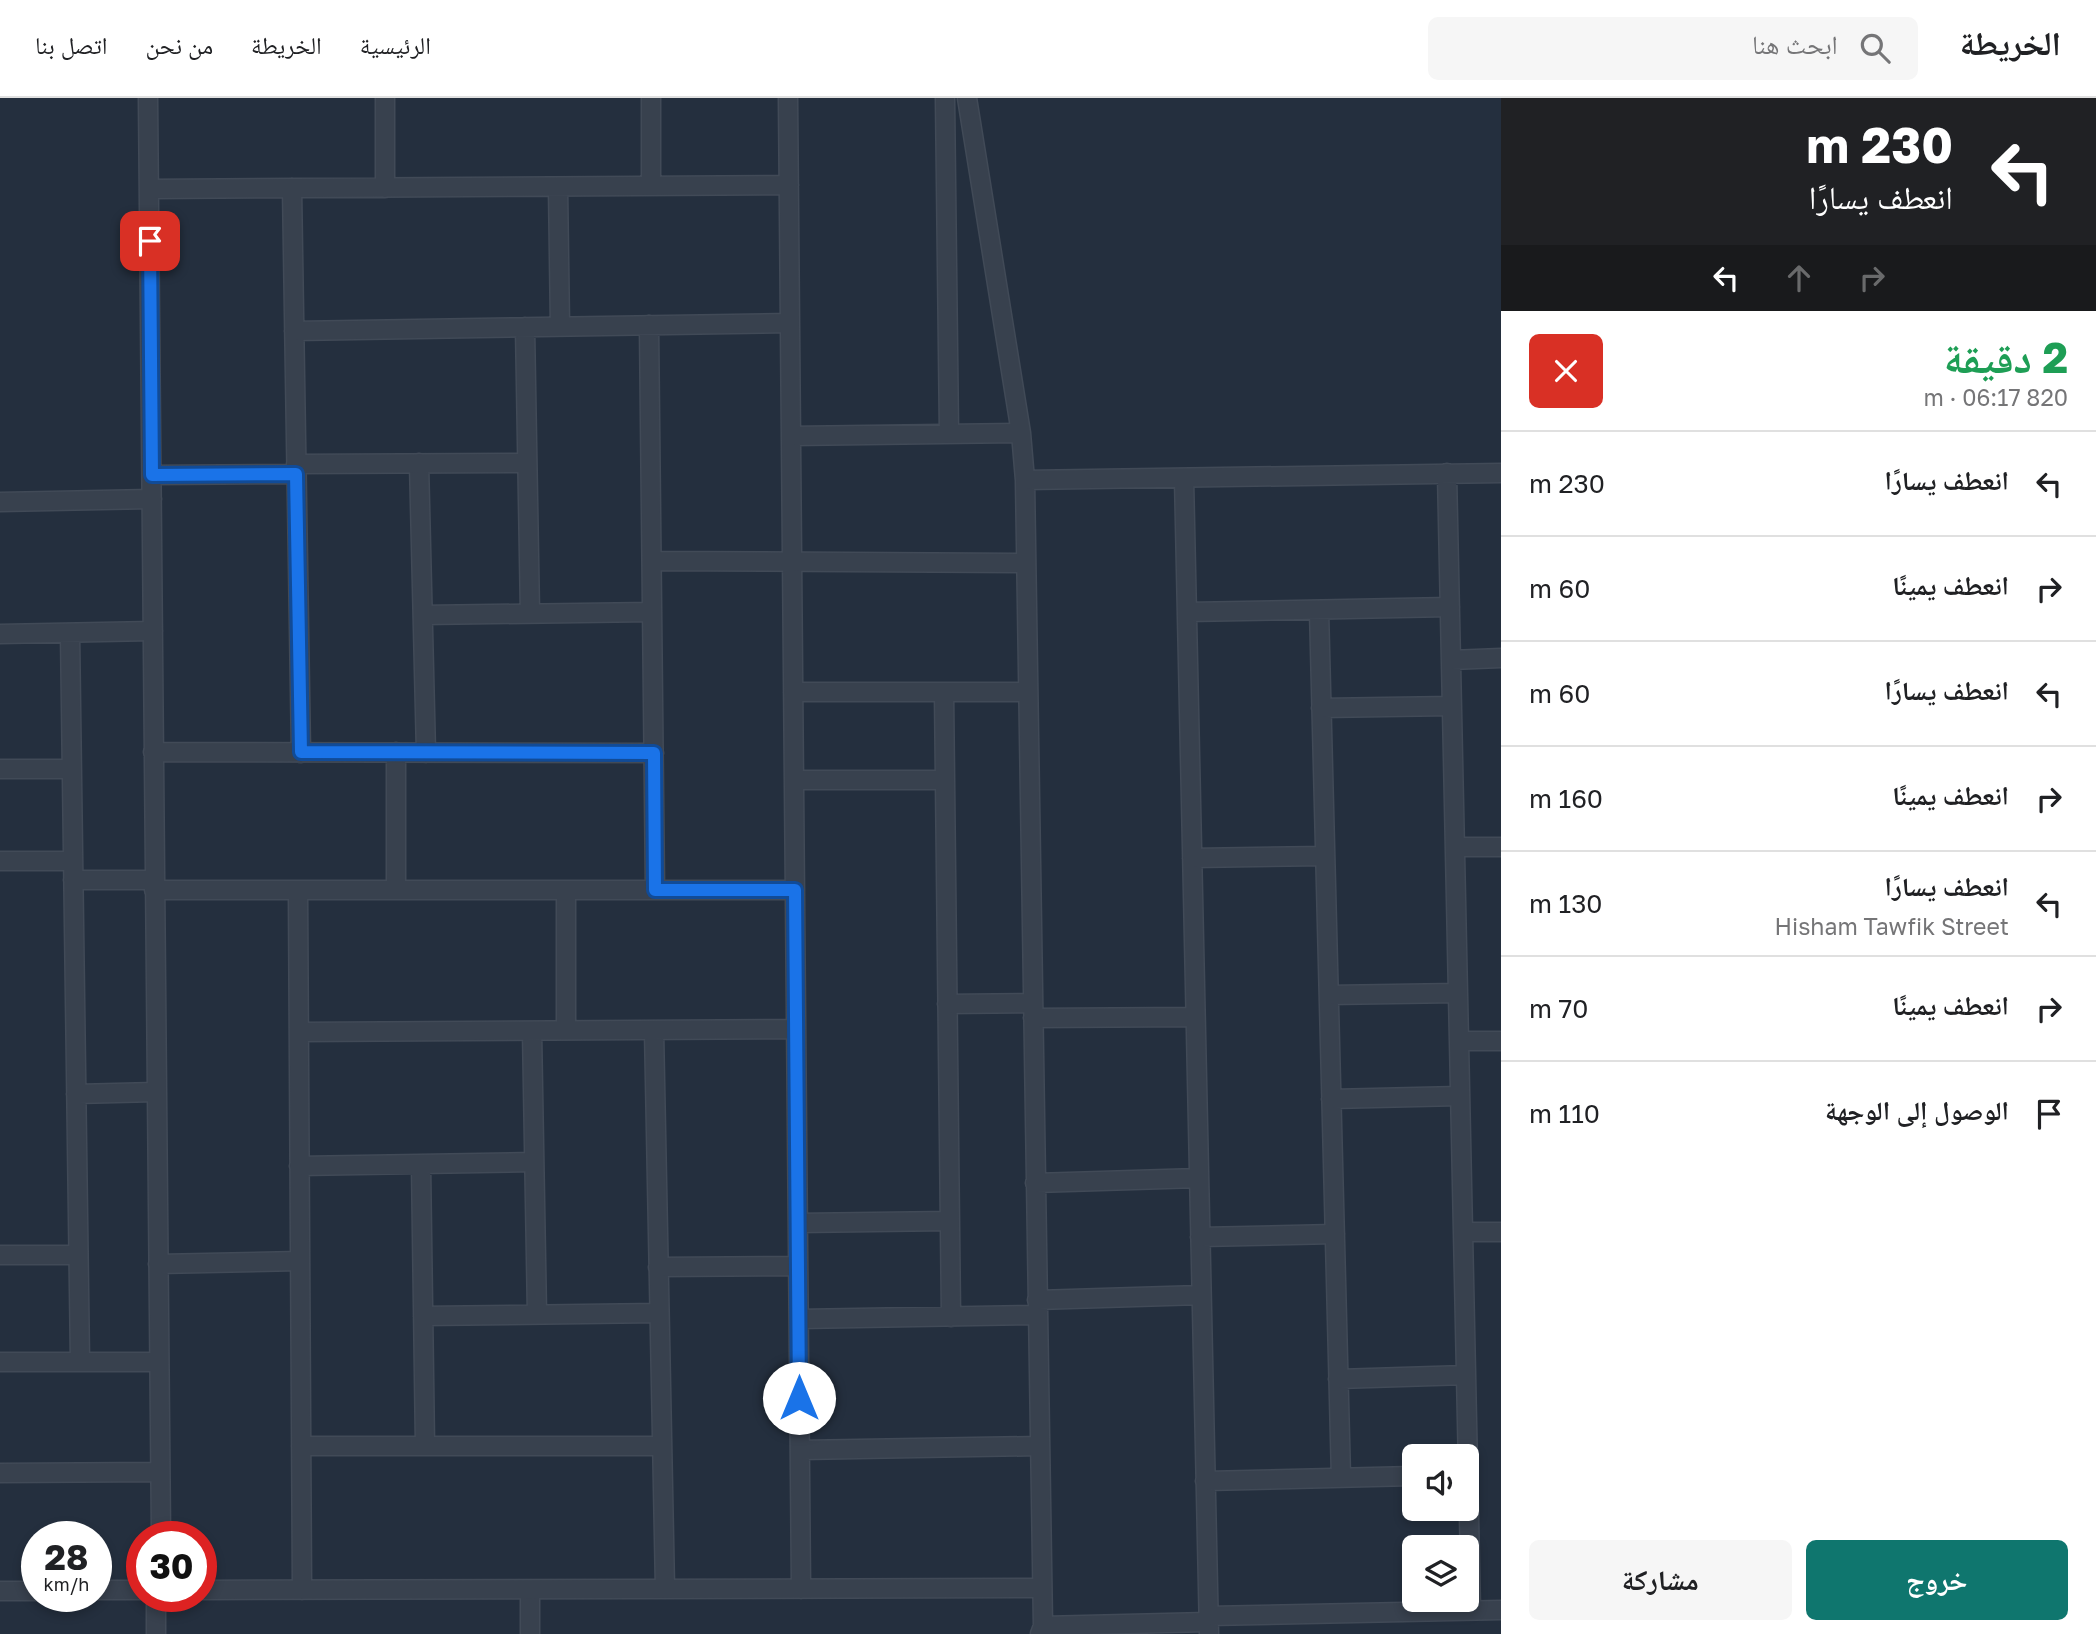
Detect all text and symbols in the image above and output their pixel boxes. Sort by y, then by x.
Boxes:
search box [1428,17,1918,80]
text: الخريطة [1960,23,2061,62]
text: ابحث هنا [1752,29,1838,60]
icon: search [1856,29,1894,67]
text: اتصل بنا [35,30,107,59]
text: من نحن [145,30,213,59]
text: الخريطة [251,30,322,59]
text: الرئيسية [360,30,431,59]
text: 230 m [1806,115,1953,174]
icon: left [1977,126,2068,217]
text: انعطف يسارًا [1809,178,1953,216]
pin [120,211,180,271]
icon: arrive [131,222,169,260]
icon: left [1707,259,1745,297]
icon: ahead [1780,259,1818,297]
icon: right [1853,259,1891,297]
text: 2 دقيقة [1944,332,2068,382]
button: close [1529,334,1603,408]
text: 820 m · 06:17 [1923,383,2068,411]
text: انعطف يسارًا [1885,465,2009,496]
icon: left [2030,465,2068,503]
text: 230 m [1529,468,1605,499]
text: انعطف يمينًا [1892,570,2009,601]
icon: right [2030,570,2068,608]
text: 60 m [1529,573,1590,604]
text: انعطف يسارًا [1885,675,2009,706]
icon: left [2030,675,2068,713]
text: 60 m [1529,678,1590,709]
text: انعطف يمينًا [1892,780,2009,811]
icon: right [2030,780,2068,818]
text: 160 m [1529,783,1603,814]
text: انعطف يسارًا [1885,871,2009,902]
icon: left [2030,885,2068,923]
text: 130 m [1529,888,1602,919]
text: Hisham Tawfik Street [1774,912,2009,940]
text: انعطف يمينًا [1892,990,2009,1021]
icon: right [2030,990,2068,1028]
text: 70 m [1529,993,1588,1024]
text: الوصول إلى الوجهة [1825,1095,2009,1126]
icon: arrive [2030,1095,2068,1133]
text: 110 m [1529,1098,1600,1129]
position arrow [762,1361,836,1435]
map controls [1402,1444,1479,1612]
button: sound [1402,1444,1479,1521]
speed limit sign: 30 [126,1521,217,1612]
button: layers [1402,1535,1479,1612]
text: 28 [45,1536,88,1578]
button: مشاركة [1529,1540,1792,1620]
button: خروج [1806,1540,2068,1620]
text: km/h [44,1573,89,1595]

